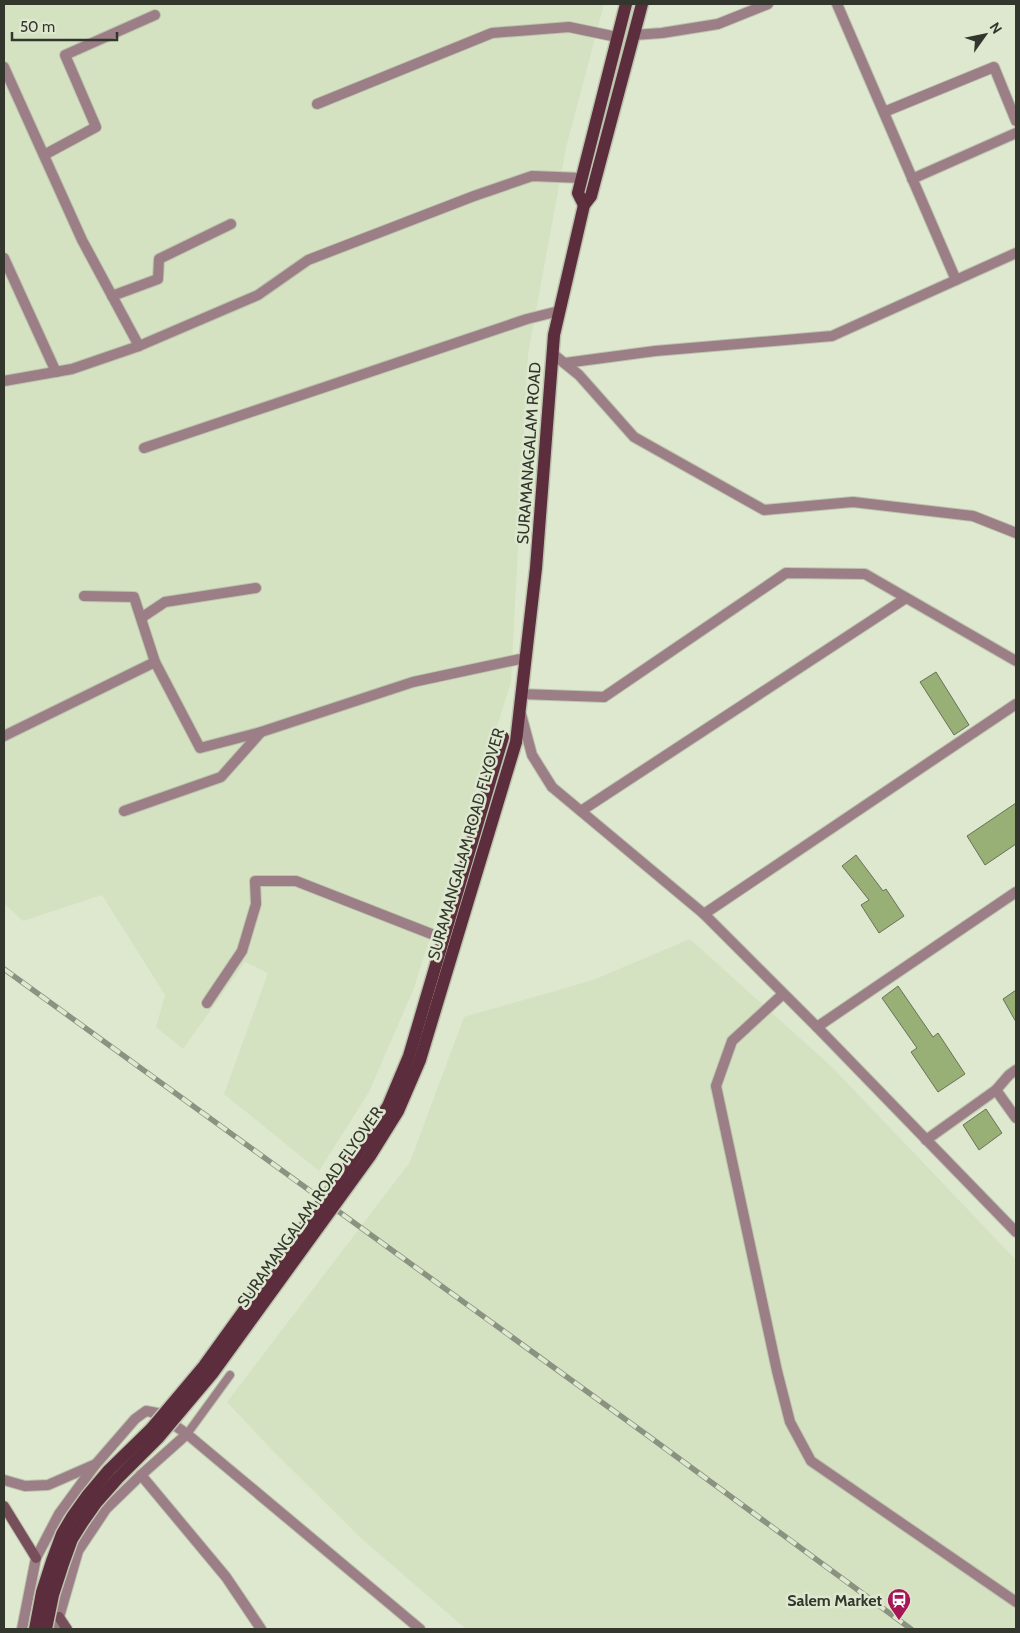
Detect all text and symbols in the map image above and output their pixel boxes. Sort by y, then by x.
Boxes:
scale bar [12,10,118,42]
north arrow [960,10,1010,60]
text: 50 m [20,18,55,36]
text: N [986,19,1006,37]
street label: SURAMANAGALAM ROAD [513,361,545,545]
street label: SURAMANGALAM ROAD FLYOVER [424,726,508,962]
street label: SURAMANGALAM ROAD FLYOVER [233,1103,387,1311]
station icon: Salem Market [886,1587,912,1621]
place label: Salem Market [787,1591,882,1610]

